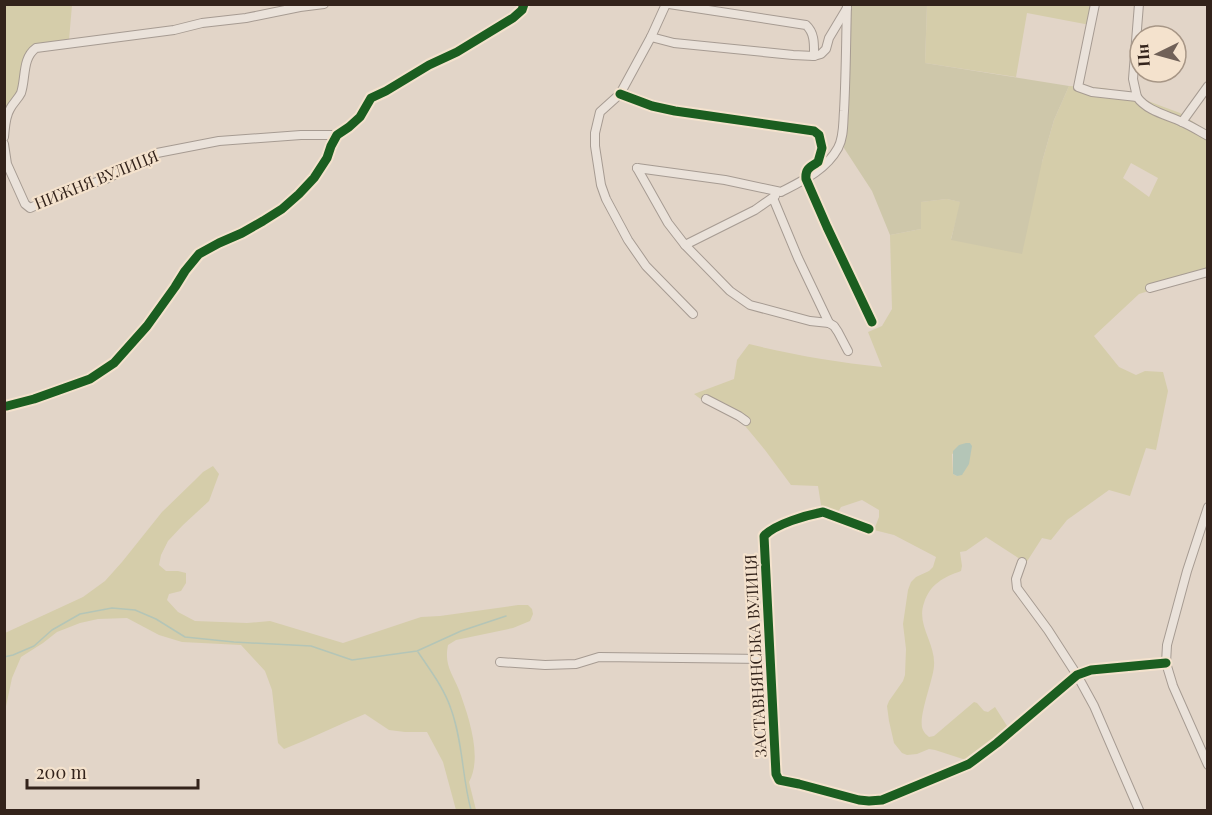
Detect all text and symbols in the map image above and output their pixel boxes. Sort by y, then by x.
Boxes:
north arrow [1128,24,1188,84]
text: Пн [1131,43,1154,68]
street label: НИЖНЯ ВУЛИЦЯ [31,145,161,213]
street label: ЗАСТАВНЯНСЬКА ВУЛИЦЯ [739,554,771,758]
scale bar [27,752,198,790]
text: 200 m [36,760,87,784]

